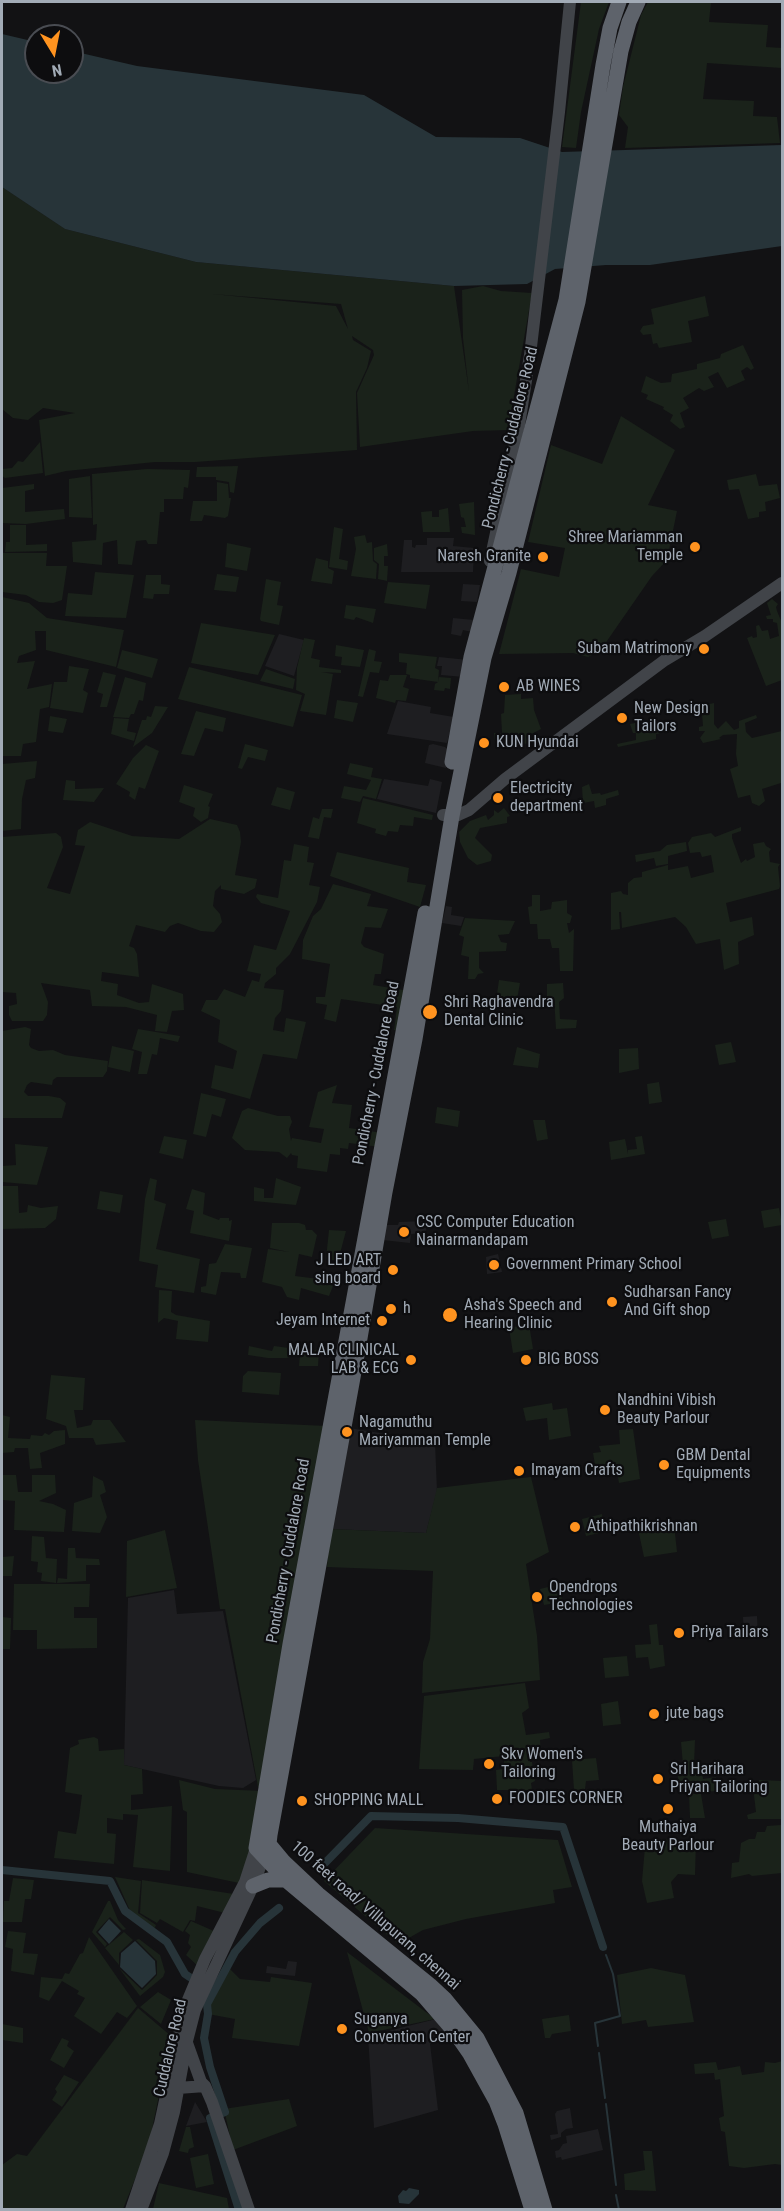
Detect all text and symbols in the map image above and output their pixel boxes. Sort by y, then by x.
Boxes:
north arrow [24,24,84,84]
text: N [50,60,63,80]
street label: Pondicherry - Cuddalore Road [479,345,543,531]
place label: Shree Mariamman Temple [568,528,683,566]
marker: Shree Mariamman Temple [688,540,702,554]
place label: Naresh Granite [437,547,531,567]
marker: Naresh Granite [536,550,550,564]
place label: Subam Matrimony [577,639,692,659]
marker: Subam Matrimony [697,642,711,656]
place label: AB WINES [516,677,580,697]
marker: AB WINES [497,680,511,694]
place label: New Design Tailors [634,699,709,737]
marker: New Design Tailors [615,711,629,725]
place label: KUN Hyundai [496,733,579,753]
marker: KUN Hyundai [477,736,491,750]
place label: Electricity department [510,779,583,817]
marker: Electricity department [491,791,505,805]
street label: Pondicherry - Cuddalore Road [350,980,404,1166]
place label: Shri Raghavendra Dental Clinic [444,993,554,1031]
marker: Shri Raghavendra Dental Clinic [421,1003,439,1021]
place label: CSC Computer Education Nainarmandapam [416,1213,574,1251]
marker: CSC Computer Education Nainarmandapam [397,1225,411,1239]
place label: J LED ART sing board [314,1251,381,1289]
place label: Government Primary School [506,1255,682,1275]
marker: Government Primary School [487,1258,501,1272]
marker: J LED ART sing board [386,1263,400,1277]
place label: Sudharsan Fancy And Gift shop [624,1283,732,1321]
marker: Sudharsan Fancy And Gift shop [605,1295,619,1309]
place label: Asha's Speech and Hearing Clinic [464,1296,582,1334]
place label: h [403,1299,411,1319]
marker: h [384,1302,398,1316]
marker: Asha's Speech and Hearing Clinic [441,1306,459,1324]
place label: Jeyam Internet [276,1311,370,1331]
marker: Jeyam Internet [375,1314,389,1328]
place label: MALAR CLINICAL LAB & ECG [288,1341,399,1379]
place label: BIG BOSS [538,1350,599,1370]
marker: MALAR CLINICAL LAB & ECG [404,1353,418,1367]
marker: BIG BOSS [519,1353,533,1367]
place label: Nandhini Vibish Beauty Parlour [617,1391,716,1429]
marker: Nandhini Vibish Beauty Parlour [598,1403,612,1417]
place label: Nagamuthu Mariyamman Temple [359,1413,491,1451]
marker: Nagamuthu Mariyamman Temple [340,1425,354,1439]
place label: GBM Dental Equipments [676,1446,750,1484]
street label: Pondicherry - Cuddalore Road [263,1457,315,1645]
marker: GBM Dental Equipments [657,1458,671,1472]
place label: Imayam Crafts [531,1461,623,1481]
marker: Imayam Crafts [512,1464,526,1478]
place label: Athipathikrishnan [587,1517,698,1537]
marker: Athipathikrishnan [568,1520,582,1534]
place label: Opendrops Technologies [549,1578,633,1616]
marker: Opendrops Technologies [530,1590,544,1604]
place label: Priya Tailars [691,1623,769,1643]
marker: Priya Tailars [672,1626,686,1640]
place label: jute bags [666,1704,724,1724]
marker: jute bags [647,1707,661,1721]
place label: Skv Women's Tailoring [501,1745,583,1783]
marker: Skv Women's Tailoring [482,1757,496,1771]
place label: Sri Harihara Priyan Tailoring [670,1760,768,1798]
marker: Sri Harihara Priyan Tailoring [651,1772,665,1786]
place label: FOODIES CORNER [509,1789,623,1809]
place label: SHOPPING MALL [314,1791,423,1811]
marker: FOODIES CORNER [490,1792,504,1806]
marker: SHOPPING MALL [295,1794,309,1808]
marker: Muthaiya Beauty Parlour [661,1802,675,1816]
place label: Muthaiya Beauty Parlour [622,1818,714,1856]
street label: 100 feet road/ Villupuram, chennai [287,1837,463,1995]
street label: Cuddalore Road [150,1997,192,2099]
place label: Suganya Convention Center [354,2010,470,2048]
marker: Suganya Convention Center [335,2022,349,2036]

